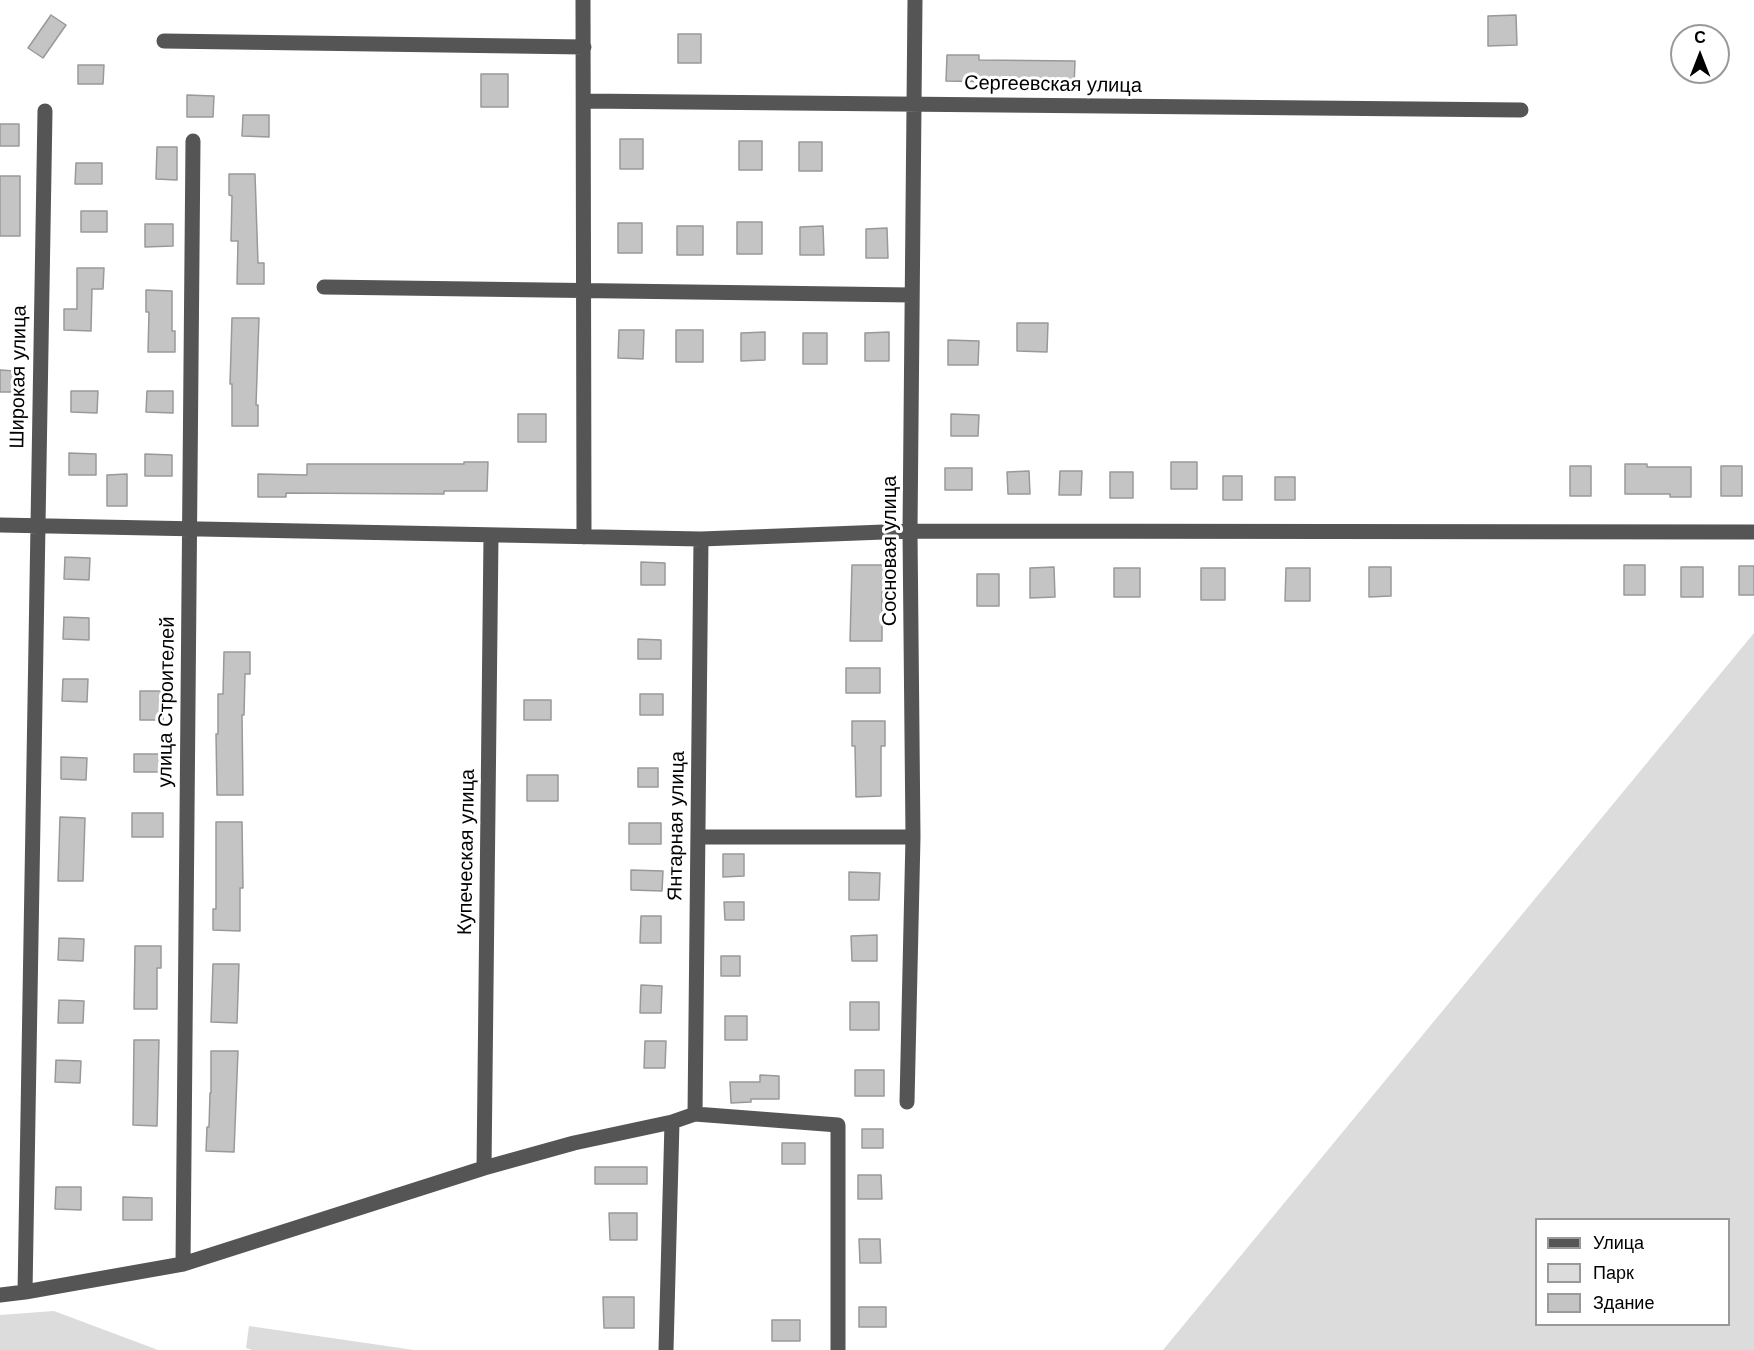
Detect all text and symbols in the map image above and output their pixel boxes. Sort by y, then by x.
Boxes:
north arrow [1670,24,1730,84]
text: С [1694,29,1706,46]
street label: Сергеевская улица [964,71,1142,99]
street label: Широкая улица [6,305,32,449]
street label: Сосновая улица [878,476,902,626]
street label: улица Строителей [154,616,180,788]
street label: Янтарная улица [664,751,690,901]
street label: Купеческая улица [454,769,480,935]
legend [1535,1218,1730,1326]
text: Улица [1593,1233,1644,1253]
text: Парк [1593,1263,1634,1283]
text: Здание [1593,1293,1654,1313]

